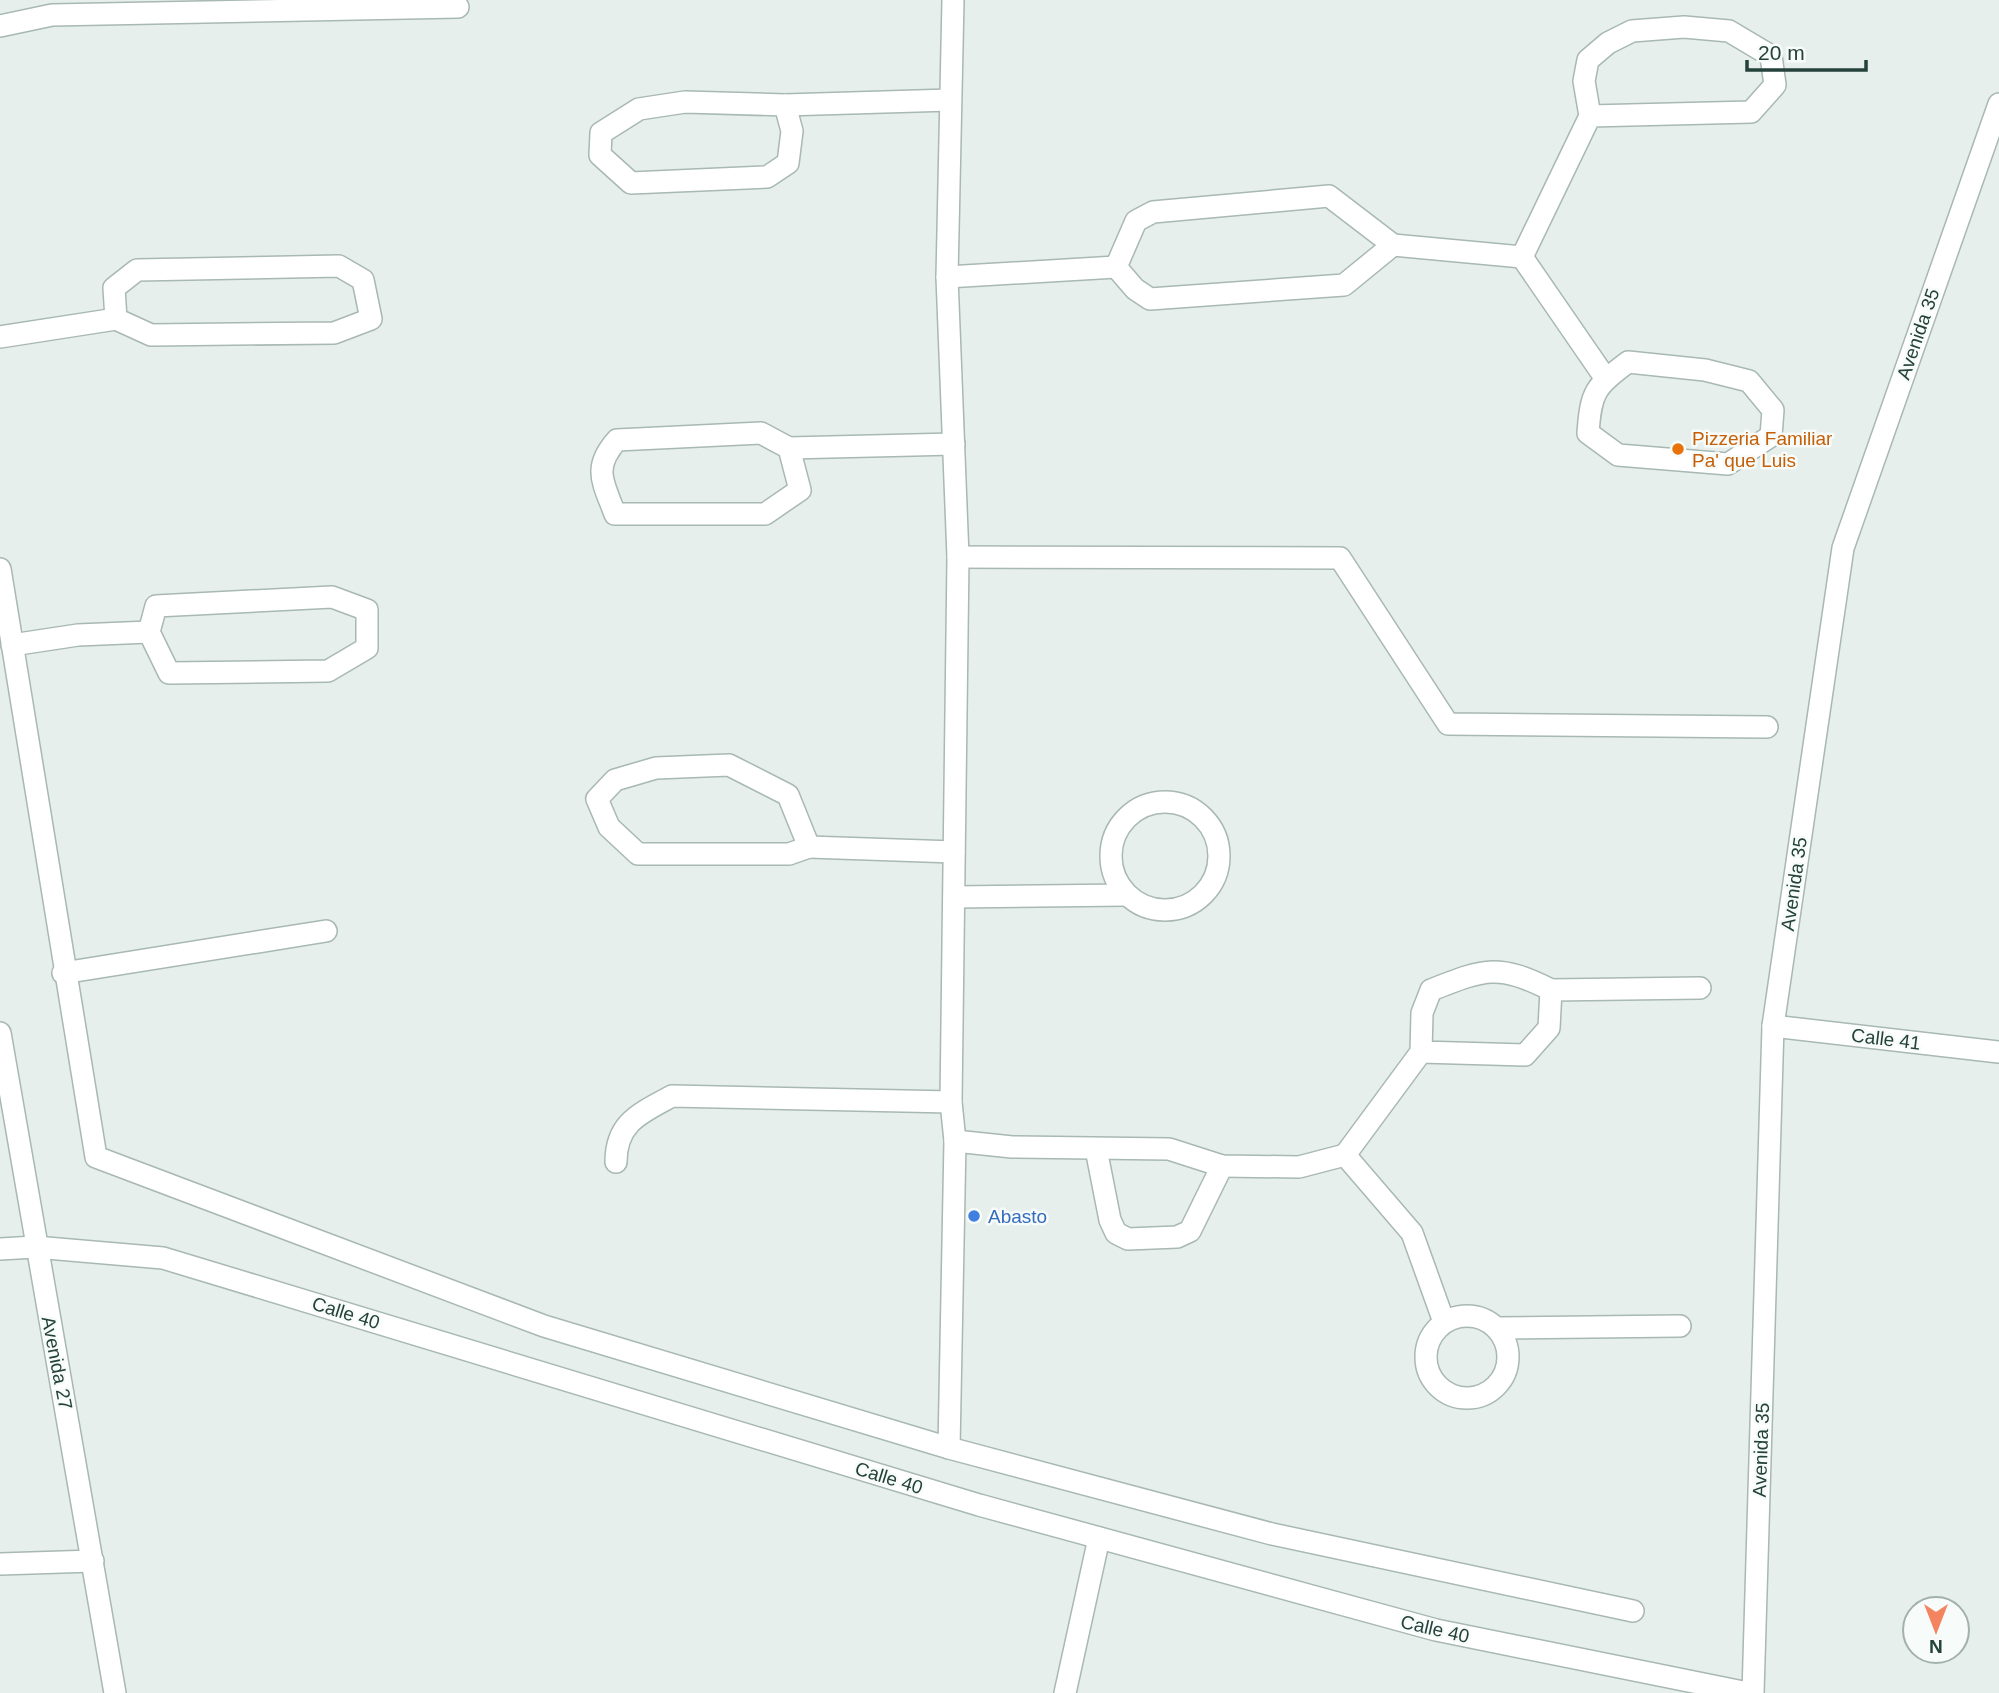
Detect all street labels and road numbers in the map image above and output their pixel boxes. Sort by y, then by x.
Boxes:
street label: Avenida 35 [1893,286,1943,382]
street label: Avenida 35 [1777,836,1811,932]
street label: Calle 41 [1850,1024,1922,1054]
street label: Calle 40 [310,1293,382,1333]
street label: Avenida 27 [38,1314,76,1412]
street label: Avenida 35 [1749,1402,1773,1498]
street label: Calle 40 [853,1458,925,1498]
street label: Calle 40 [1399,1611,1471,1647]

